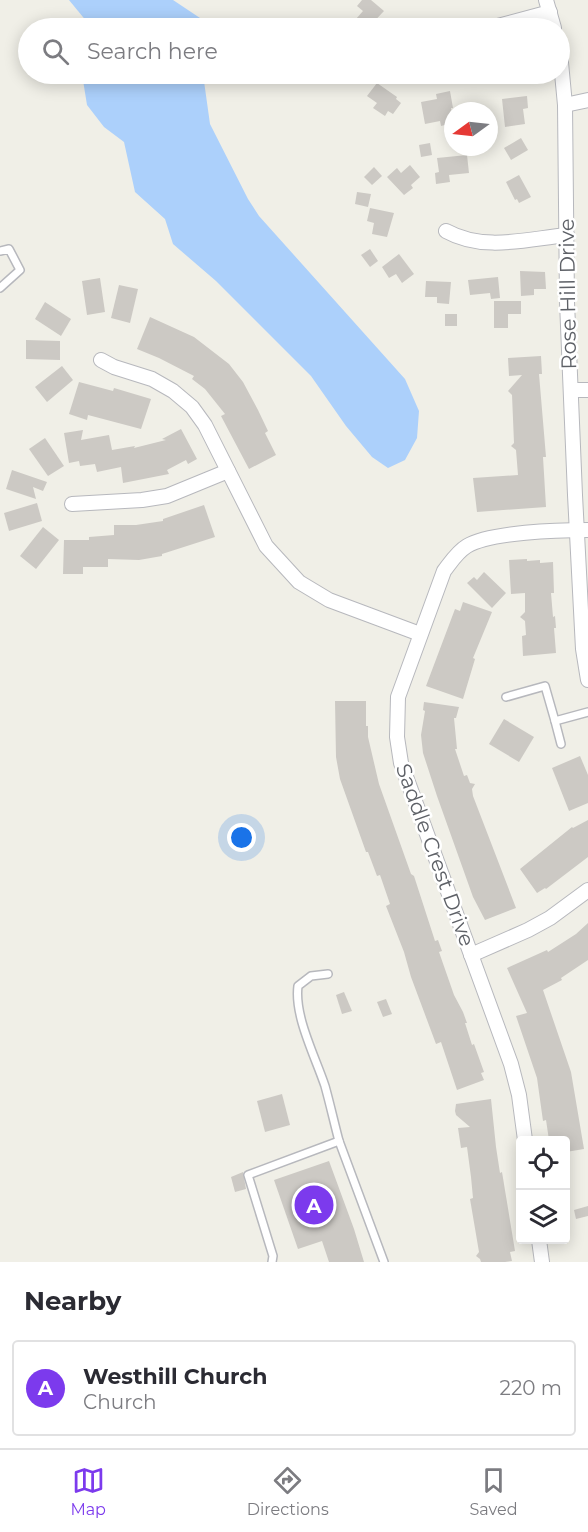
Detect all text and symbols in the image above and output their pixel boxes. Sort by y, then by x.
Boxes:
search box [18,18,570,84]
icon: search [39,35,72,68]
text: Search here [87,38,218,65]
north arrow [444,102,498,156]
street label: Rose Hill Drive [554,218,581,370]
street label: Saddle Crest Drive [391,760,480,950]
your location [227,823,256,852]
map controls [516,1136,570,1244]
button: locate [516,1136,570,1190]
pin: A [294,1182,334,1228]
button: layers [516,1190,570,1244]
text: Nearby [24,1285,121,1317]
text: Westhill Church [83,1363,267,1390]
text: A [38,1376,53,1400]
text: 220 m [500,1376,562,1400]
text: Church [83,1390,157,1414]
tab: Map [70,1464,106,1519]
tab: Directions [247,1464,329,1519]
tab: Saved [470,1464,518,1519]

